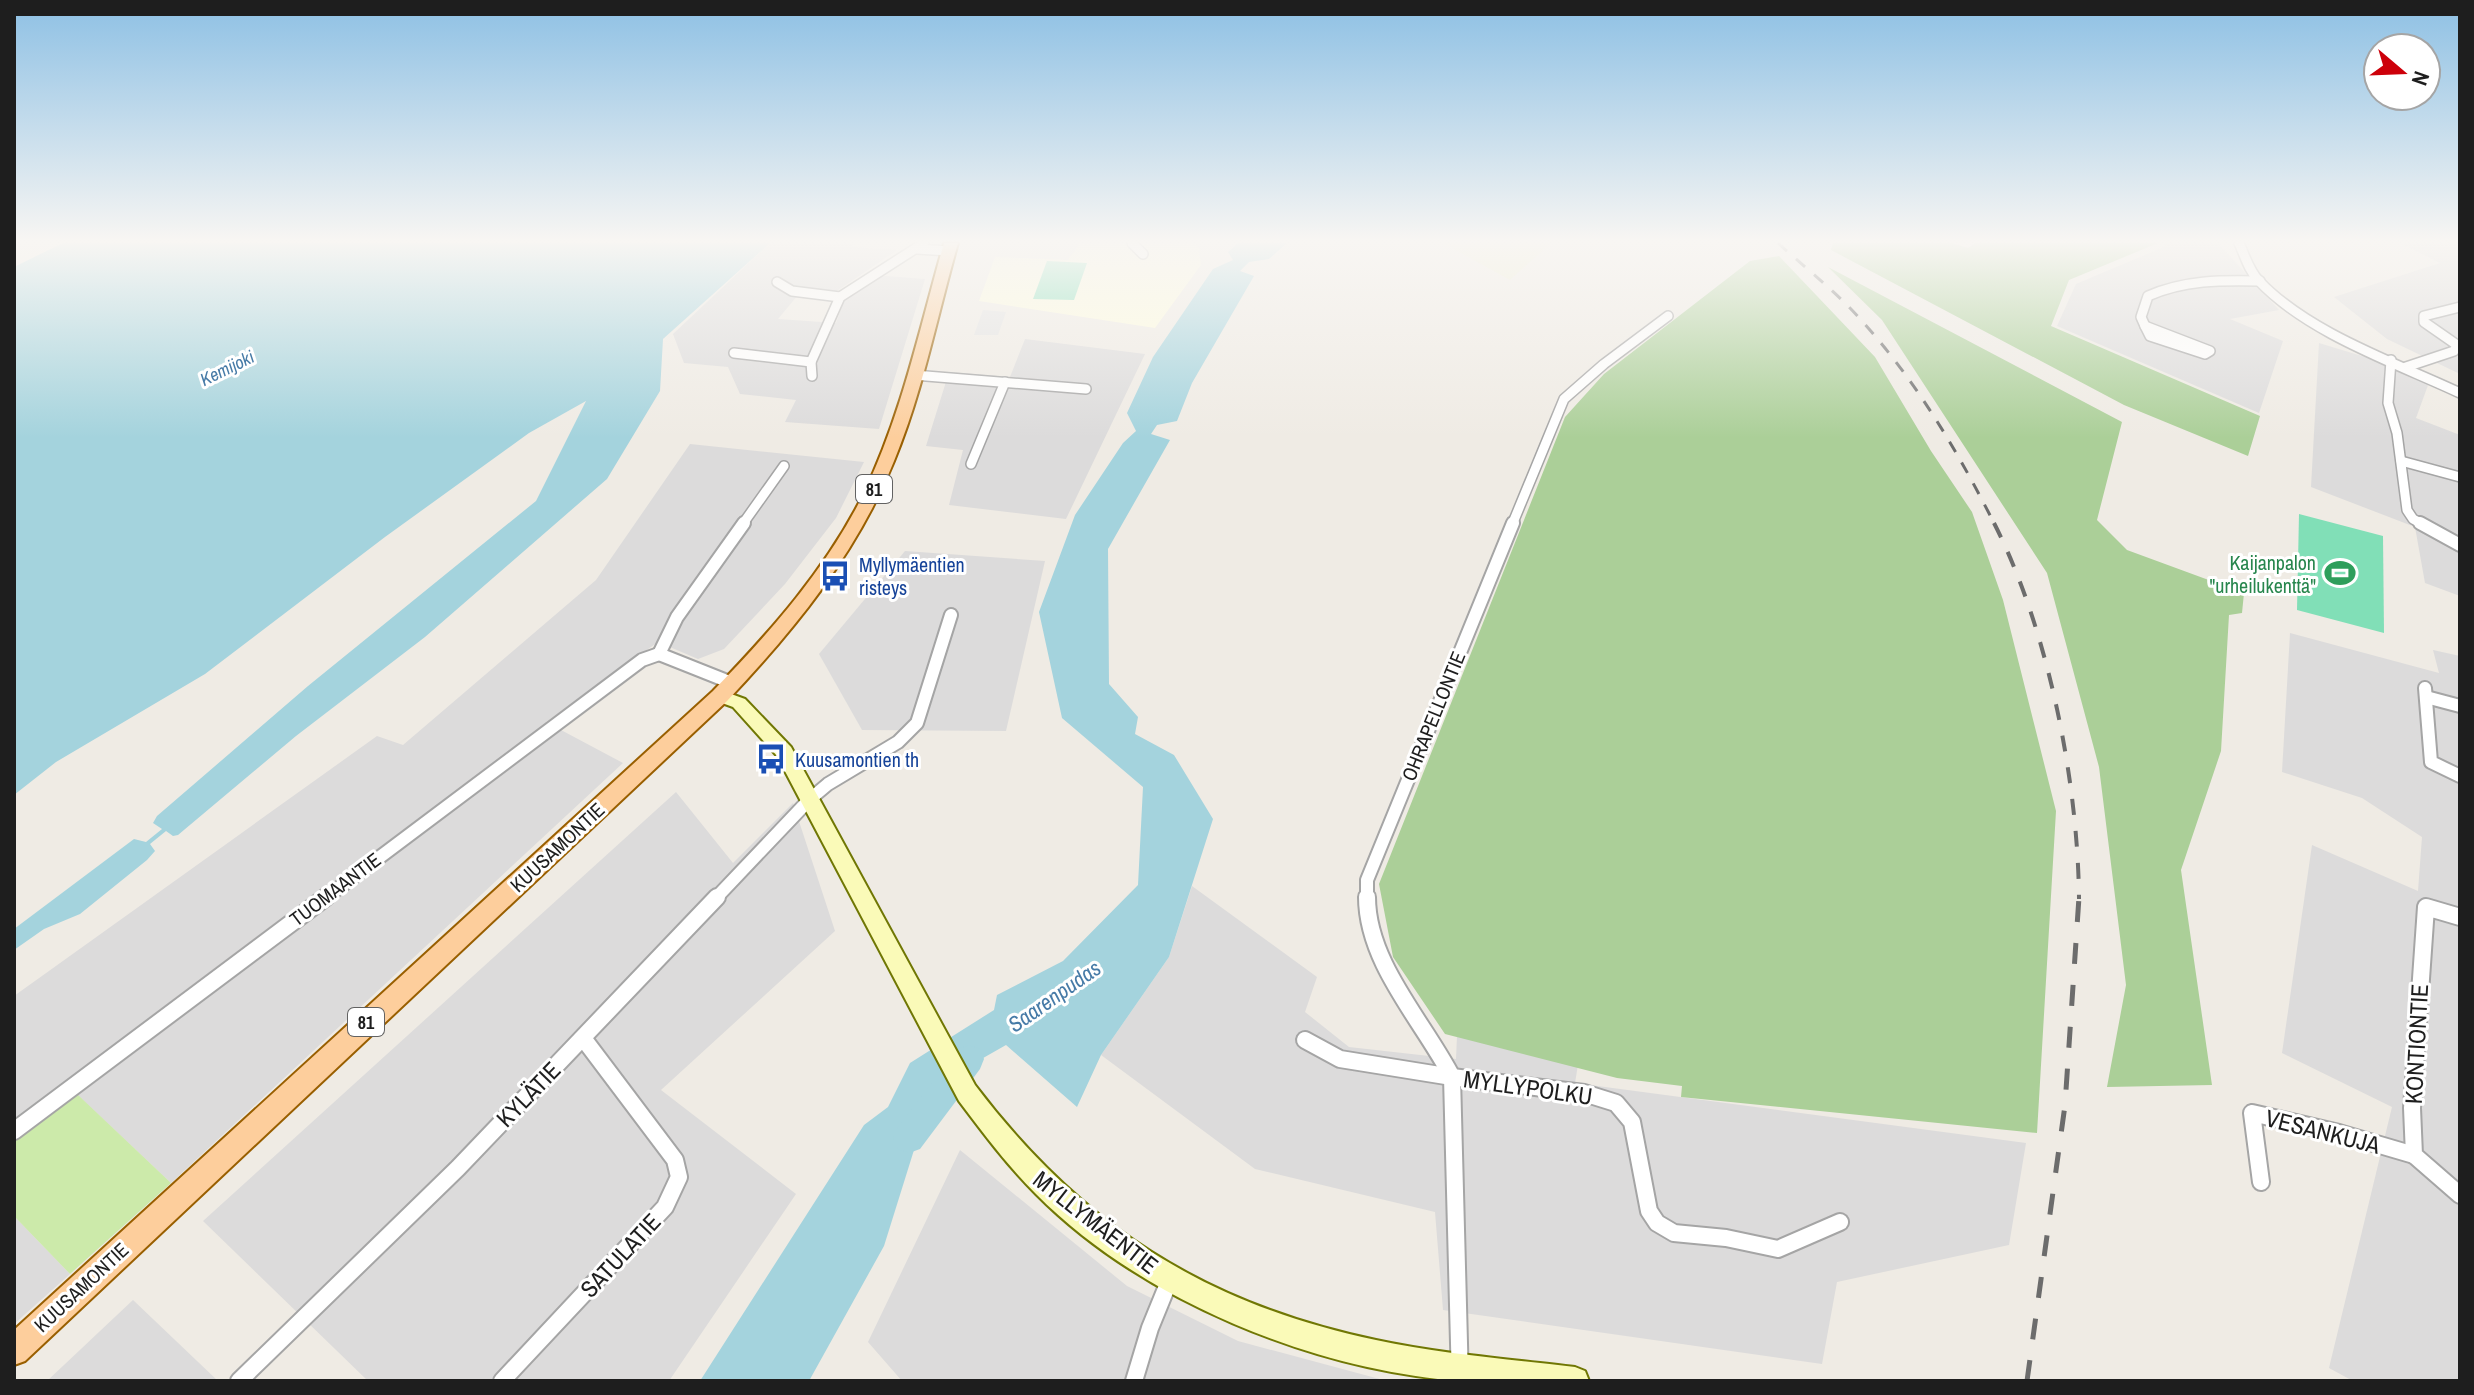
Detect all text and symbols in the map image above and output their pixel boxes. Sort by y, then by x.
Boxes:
north arrow [2362,32,2442,112]
text: N [2405,67,2437,90]
water label: Kemijoki [196,344,258,392]
road number: 81 [856,475,892,503]
place label: Kaijanpalon "urheilukenttä" [2210,549,2316,599]
place label: Myllymäentien risteys [859,551,965,601]
sports icon: Kaijanpalon "urheilukenttä" [2323,556,2357,590]
bus stop icon: Myllymäentien risteys [818,559,852,593]
street label: OHRAPELLONTIE [1395,647,1471,785]
bus stop icon: Kuusamontien th [754,742,788,776]
place label: Kuusamontien th [795,746,919,773]
street label: KUUSAMONTIE [504,796,610,898]
street label: TUOMAANTIE [284,846,386,932]
water label: Saarenpudas [1001,953,1107,1039]
street label: KONTIONTIE [2397,983,2435,1105]
road number: 81 [348,1008,384,1036]
street label: KYLÄTIE [489,1054,567,1134]
street label: MYLLYPOLKU [1461,1062,1595,1112]
street label: VESANKUJA [2262,1101,2384,1161]
street label: MYLLYMÄENTIE [1027,1163,1165,1281]
street label: SATULATIE [573,1206,667,1304]
street label: KUUSAMONTIE [28,1236,134,1338]

